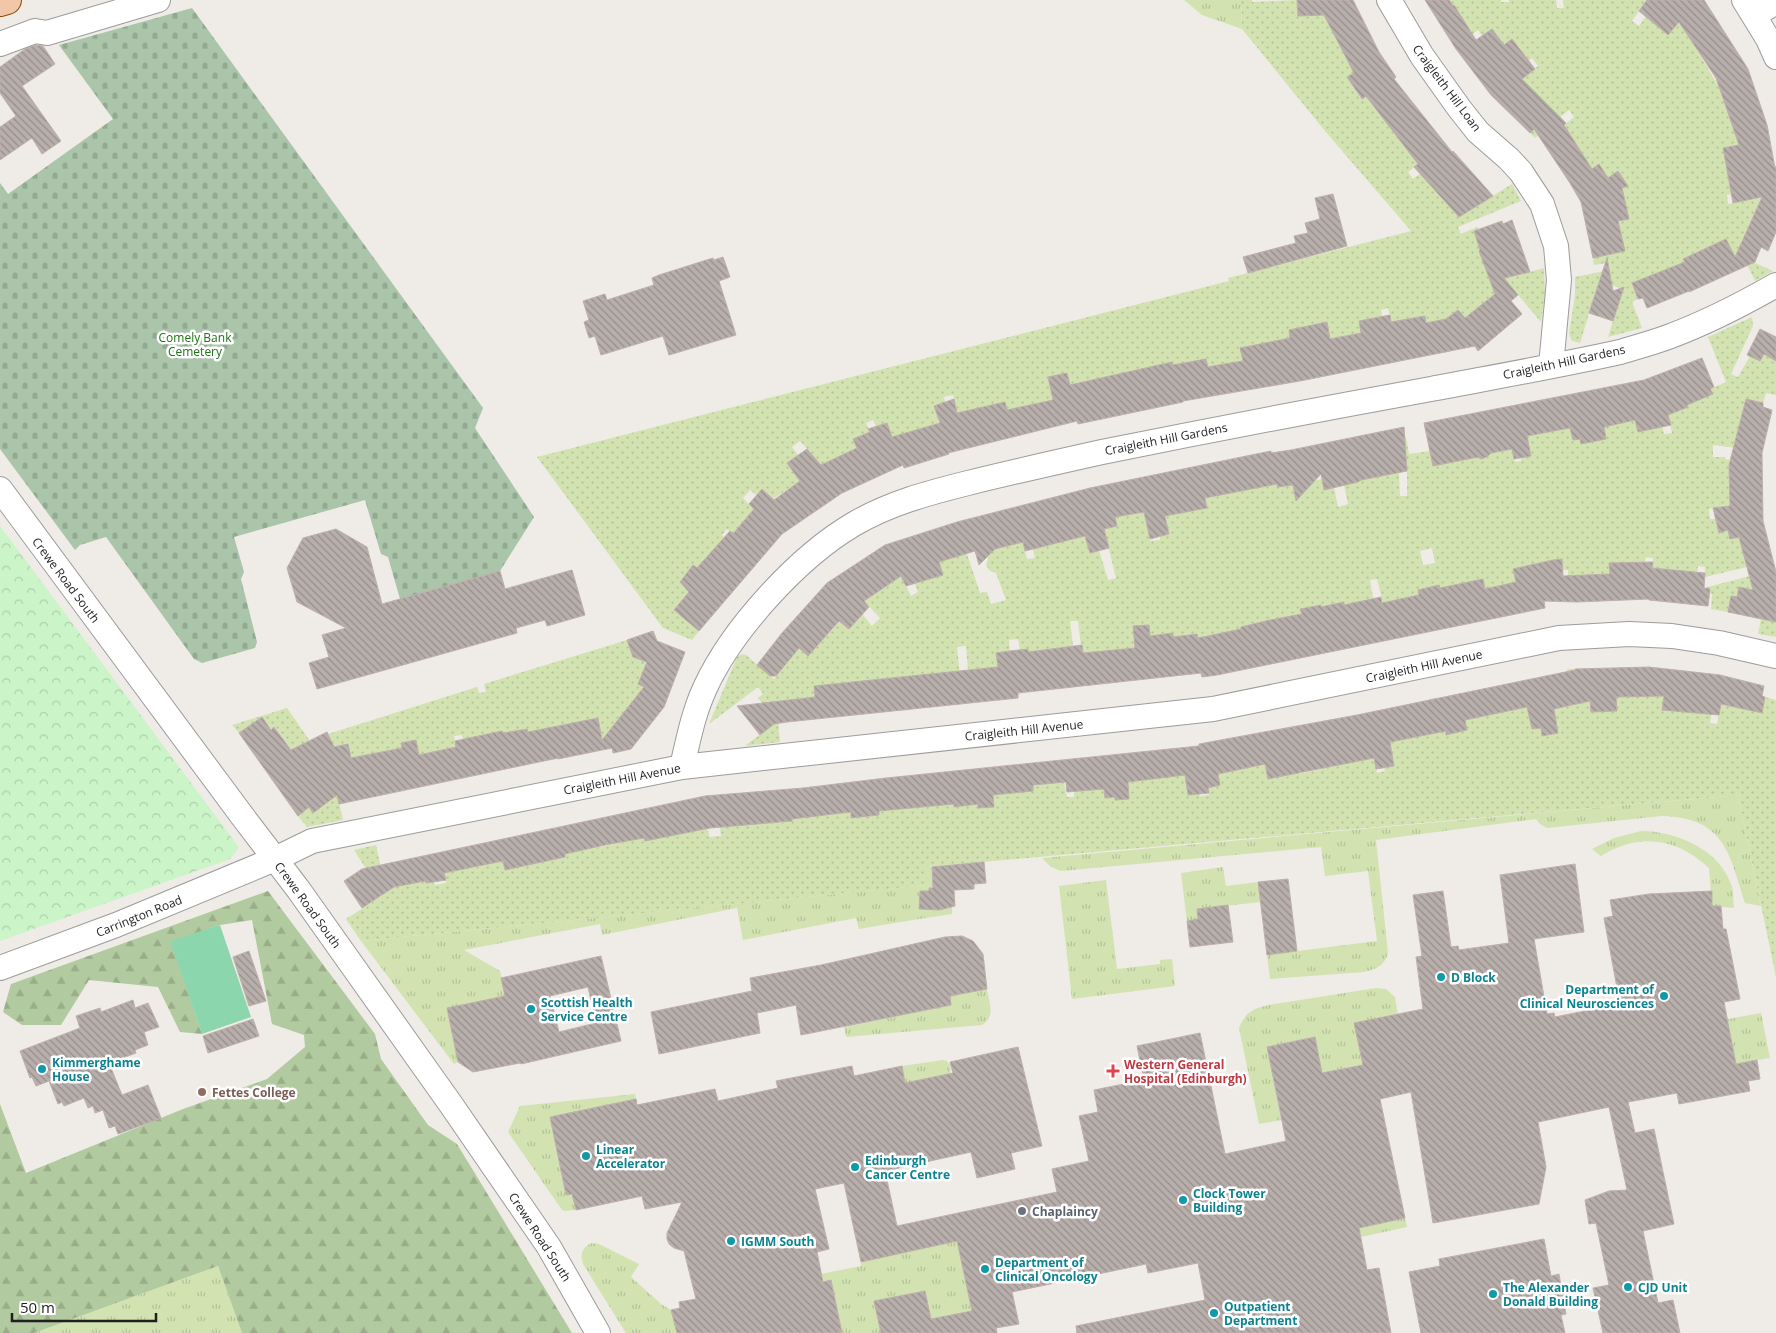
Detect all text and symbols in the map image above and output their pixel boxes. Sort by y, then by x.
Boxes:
street label: Craigleith Hill Loan [1409,41,1485,135]
park label: Comely Bank Cemetery [159,329,232,360]
street label: Craigleith Hill Gardens [1501,341,1627,383]
street label: Craigleith Hill Gardens [1103,419,1229,459]
street label: Crewe Road South [28,534,104,626]
street label: Craigleith Hill Avenue [1364,645,1484,687]
street label: Craigleith Hill Avenue [964,715,1084,745]
street label: Craigleith Hill Avenue [562,759,682,799]
street label: Crewe Road South [271,858,345,952]
street label: Carrington Road [93,891,185,941]
place label: D Block [1451,969,1496,986]
marker: D Block [1435,971,1447,983]
place label: Department of Clinical Neurosciences [1520,981,1655,1012]
marker: Department of Clinical Neurosciences [1658,990,1670,1002]
place label: Scottish Health Service Centre [541,994,633,1025]
marker: Scottish Health Service Centre [525,1003,537,1015]
place label: Kimmerghame House [52,1054,141,1085]
place label: Western General Hospital (Edinburgh) [1124,1056,1247,1087]
marker: Kimmerghame House [36,1063,48,1075]
marker: Western General Hospital (Edinburgh) [1106,1064,1120,1078]
place label: Fettes College [212,1084,296,1101]
marker: Fettes College [196,1086,208,1098]
place label: Linear Accelerator [596,1141,666,1172]
marker: Linear Accelerator [580,1150,592,1162]
place label: Edinburgh Cancer Centre [865,1152,950,1183]
marker: Edinburgh Cancer Centre [849,1161,861,1173]
place label: Clock Tower Building [1193,1185,1266,1216]
street label: Crewe Road South [505,1189,575,1285]
marker: Clock Tower Building [1177,1194,1189,1206]
place label: Chaplaincy [1032,1203,1098,1220]
marker: Chaplaincy [1016,1205,1028,1217]
place label: IGMM South [741,1233,814,1250]
marker: IGMM South [725,1235,737,1247]
place label: Department of Clinical Oncology [995,1254,1098,1285]
marker: Department of Clinical Oncology [979,1263,991,1275]
place label: The Alexander Donald Building [1503,1279,1598,1310]
place label: CJD Unit [1638,1279,1687,1296]
marker: CJD Unit [1622,1281,1634,1293]
marker: The Alexander Donald Building [1487,1288,1499,1300]
scale bar [12,1290,156,1322]
text: 50 m [20,1297,55,1317]
place label: Outpatient Department [1224,1298,1297,1329]
marker: Outpatient Department [1208,1307,1220,1319]

